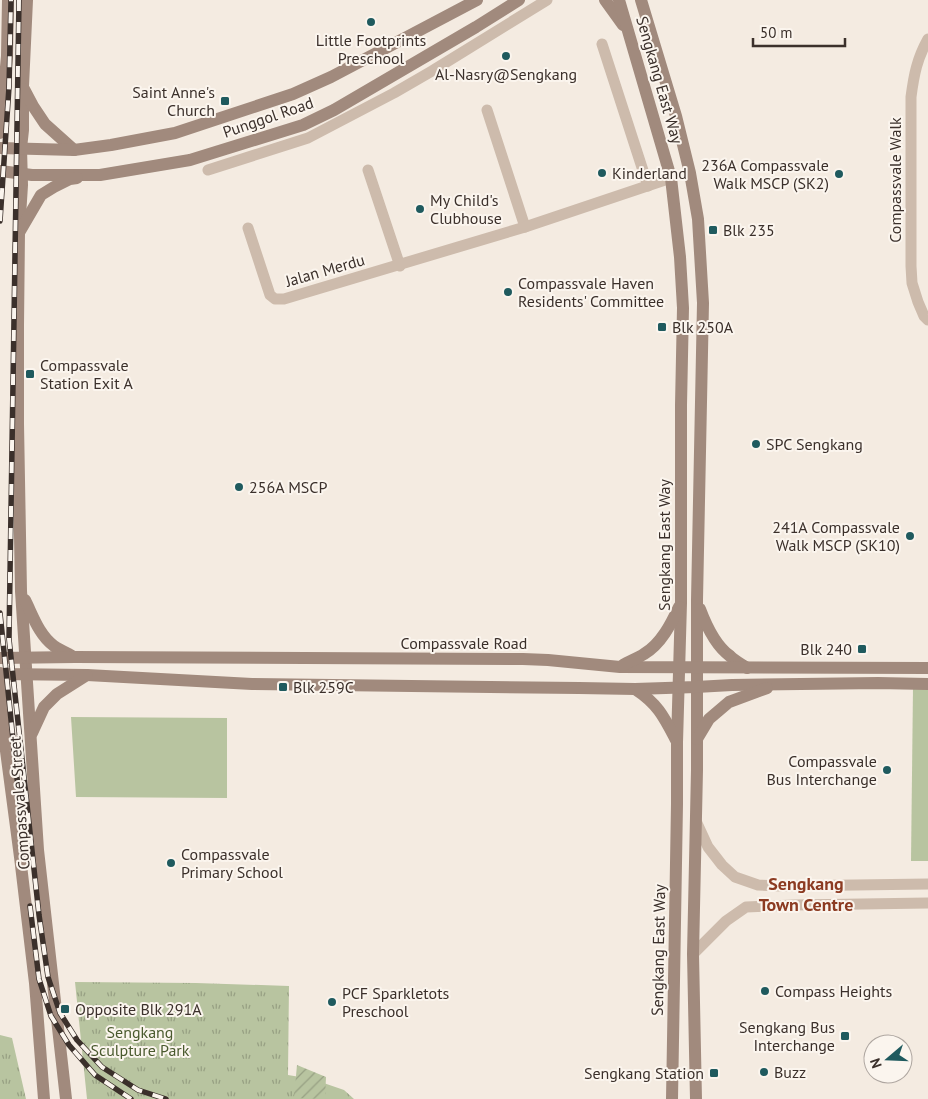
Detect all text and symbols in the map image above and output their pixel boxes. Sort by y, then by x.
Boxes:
street label: Sengkang East Way [632,14,688,147]
scale bar [753,15,846,47]
marker: Little Footprints Preschool [365,16,377,28]
text: 50 m [760,23,793,42]
place label: Little Footprints Preschool [316,30,427,68]
marker: Al-Nasry@Sengkang [500,50,512,62]
place label: Al-Nasry@Sengkang [435,64,577,84]
place label: Saint Anne's Church [132,82,215,120]
street label: Punggol Road [220,92,316,142]
marker: Saint Anne's Church [219,95,231,107]
street label: Compassvale Walk [885,117,905,243]
place label: 236A Compassvale Walk MSCP (SK2) [701,155,829,193]
place label: Kinderland [612,163,687,183]
marker: Kinderland [596,167,608,179]
marker: 236A Compassvale Walk MSCP (SK2) [833,168,845,180]
place label: My Child's Clubhouse [430,190,502,228]
marker: My Child's Clubhouse [414,203,426,215]
place label: Blk 235 [723,220,775,240]
marker: Blk 235 [707,224,719,236]
street label: Jalan Merdu [282,249,367,291]
place label: Compassvale Haven Residents' Committee [518,273,664,311]
marker: Compassvale Haven Residents' Committee [502,286,514,298]
place label: Blk 250A [672,317,734,337]
marker: Blk 250A [656,321,668,333]
place label: Compassvale Station Exit A [40,355,133,393]
marker: Compassvale Station Exit A [24,368,36,380]
place label: SPC Sengkang [766,434,863,454]
marker: SPC Sengkang [750,438,762,450]
place label: 256A MSCP [249,477,327,497]
street label: Sengkang East Way [654,479,674,611]
marker: 256A MSCP [233,481,245,493]
place label: 241A Compassvale Walk MSCP (SK10) [772,517,900,555]
marker: 241A Compassvale Walk MSCP (SK10) [904,530,916,542]
street label: Compassvale Road [401,633,527,653]
place label: Blk 240 [800,639,852,659]
marker: Blk 240 [856,643,868,655]
place label: Blk 259C [293,677,354,697]
marker: Blk 259C [277,681,289,693]
street label: Compassvale Street [4,735,34,870]
place label: Compassvale Bus Interchange [766,751,877,789]
marker: Compassvale Bus Interchange [881,764,893,776]
place label: Compassvale Primary School [181,844,283,882]
marker: Compassvale Primary School [165,857,177,869]
district label: Sengkang Town Centre [759,872,853,916]
street label: Sengkang East Way [647,883,669,1016]
place label: Compass Heights [775,981,892,1001]
place label: PCF Sparkletots Preschool [342,983,450,1021]
marker: Compass Heights [759,985,771,997]
marker: PCF Sparkletots Preschool [326,996,338,1008]
place label: Opposite Blk 291A [75,999,202,1019]
marker: Opposite Blk 291A [59,1003,71,1015]
place label: Sengkang Bus Interchange [739,1017,835,1055]
park label: Sengkang Sculpture Park [91,1022,190,1060]
marker: Sengkang Bus Interchange [839,1030,851,1042]
north arrow [863,1034,913,1084]
text: N [866,1056,886,1071]
place label: Buzz [774,1062,806,1082]
place label: Sengkang Station [584,1063,704,1083]
marker: Buzz [758,1066,770,1078]
marker: Sengkang Station [708,1067,720,1079]

